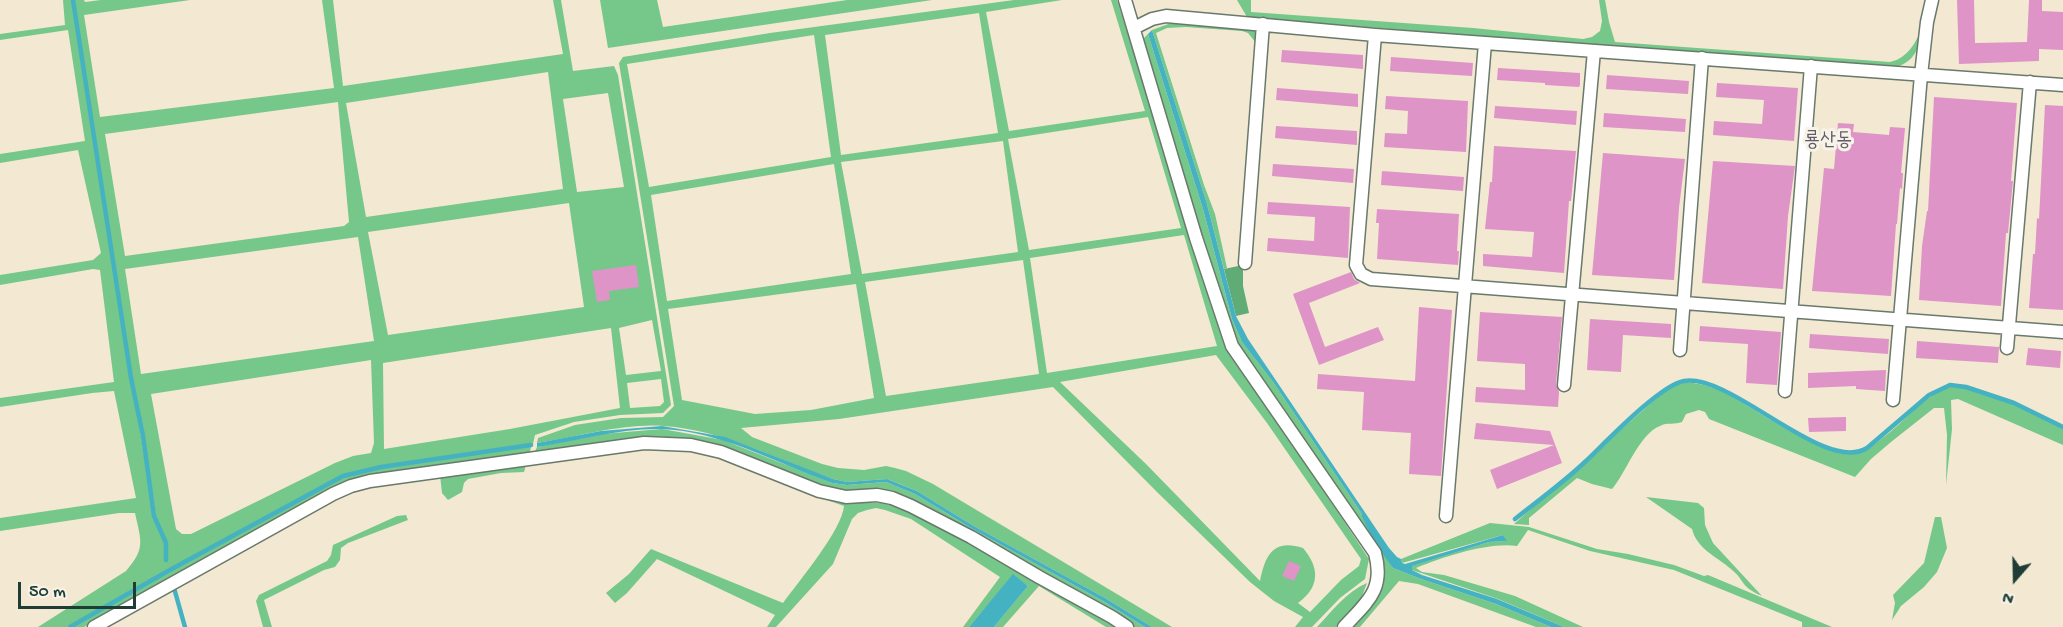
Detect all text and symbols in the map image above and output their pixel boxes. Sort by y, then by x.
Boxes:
district label: 룡산동 [1804,130,1852,154]
north arrow [1985,549,2045,609]
scale bar [21,570,140,608]
text: 50 m [29,582,66,603]
text: N [2001,586,2017,607]

